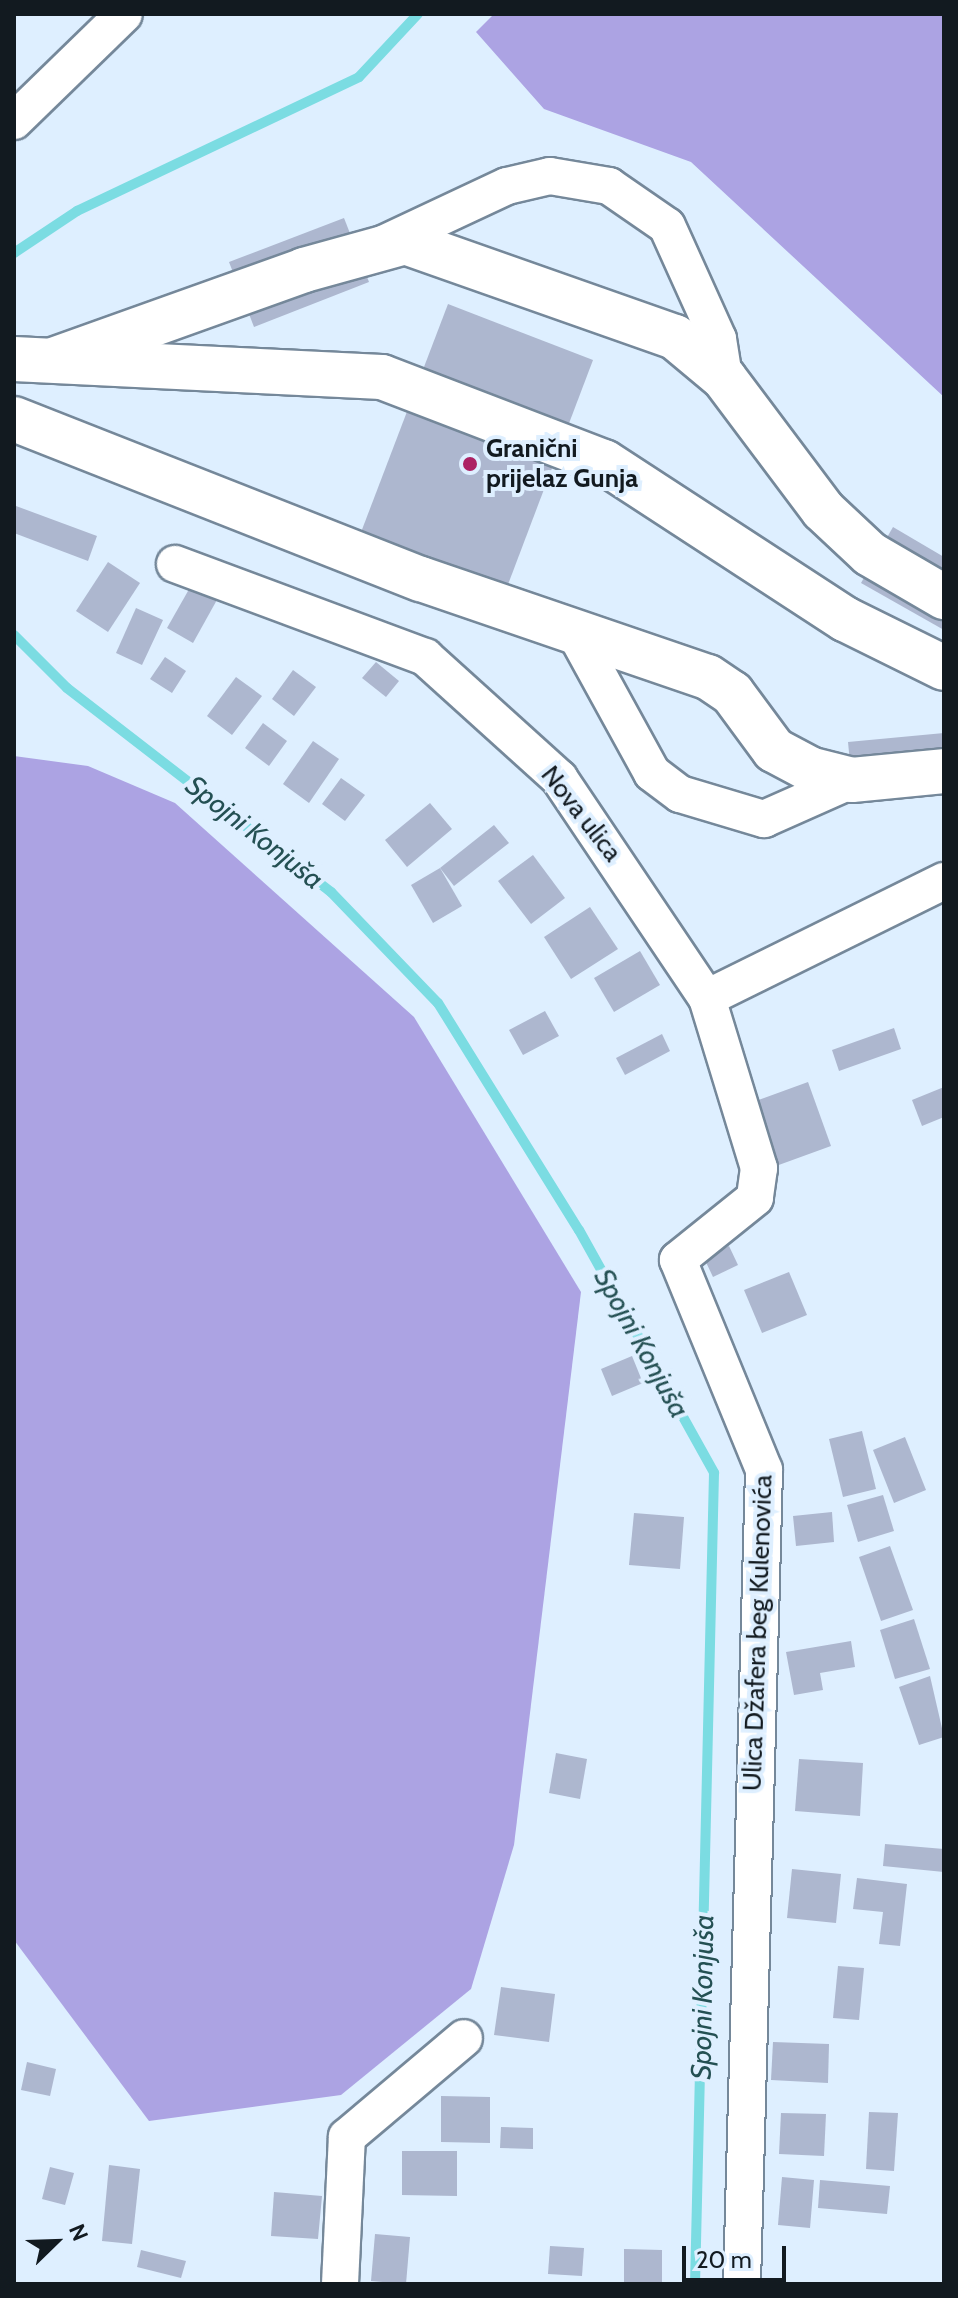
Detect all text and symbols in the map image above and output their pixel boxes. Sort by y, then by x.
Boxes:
place label: Granični prijelaz Gunja [486,433,638,494]
marker: Granični prijelaz Gunja [461,455,479,473]
street label: Nova ulica [534,760,628,868]
water label: Spojni Konjuša [180,768,330,896]
water label: Spojni Konjuša [587,1263,697,1423]
street label: Ulica Džafera beg Kulenovića [737,1474,779,1792]
water label: Spojni Konjuša [684,1914,720,2080]
north arrow [16,2202,96,2282]
text: N [63,2220,94,2245]
scale bar [686,2230,790,2280]
text: 20 m [696,2245,752,2274]

